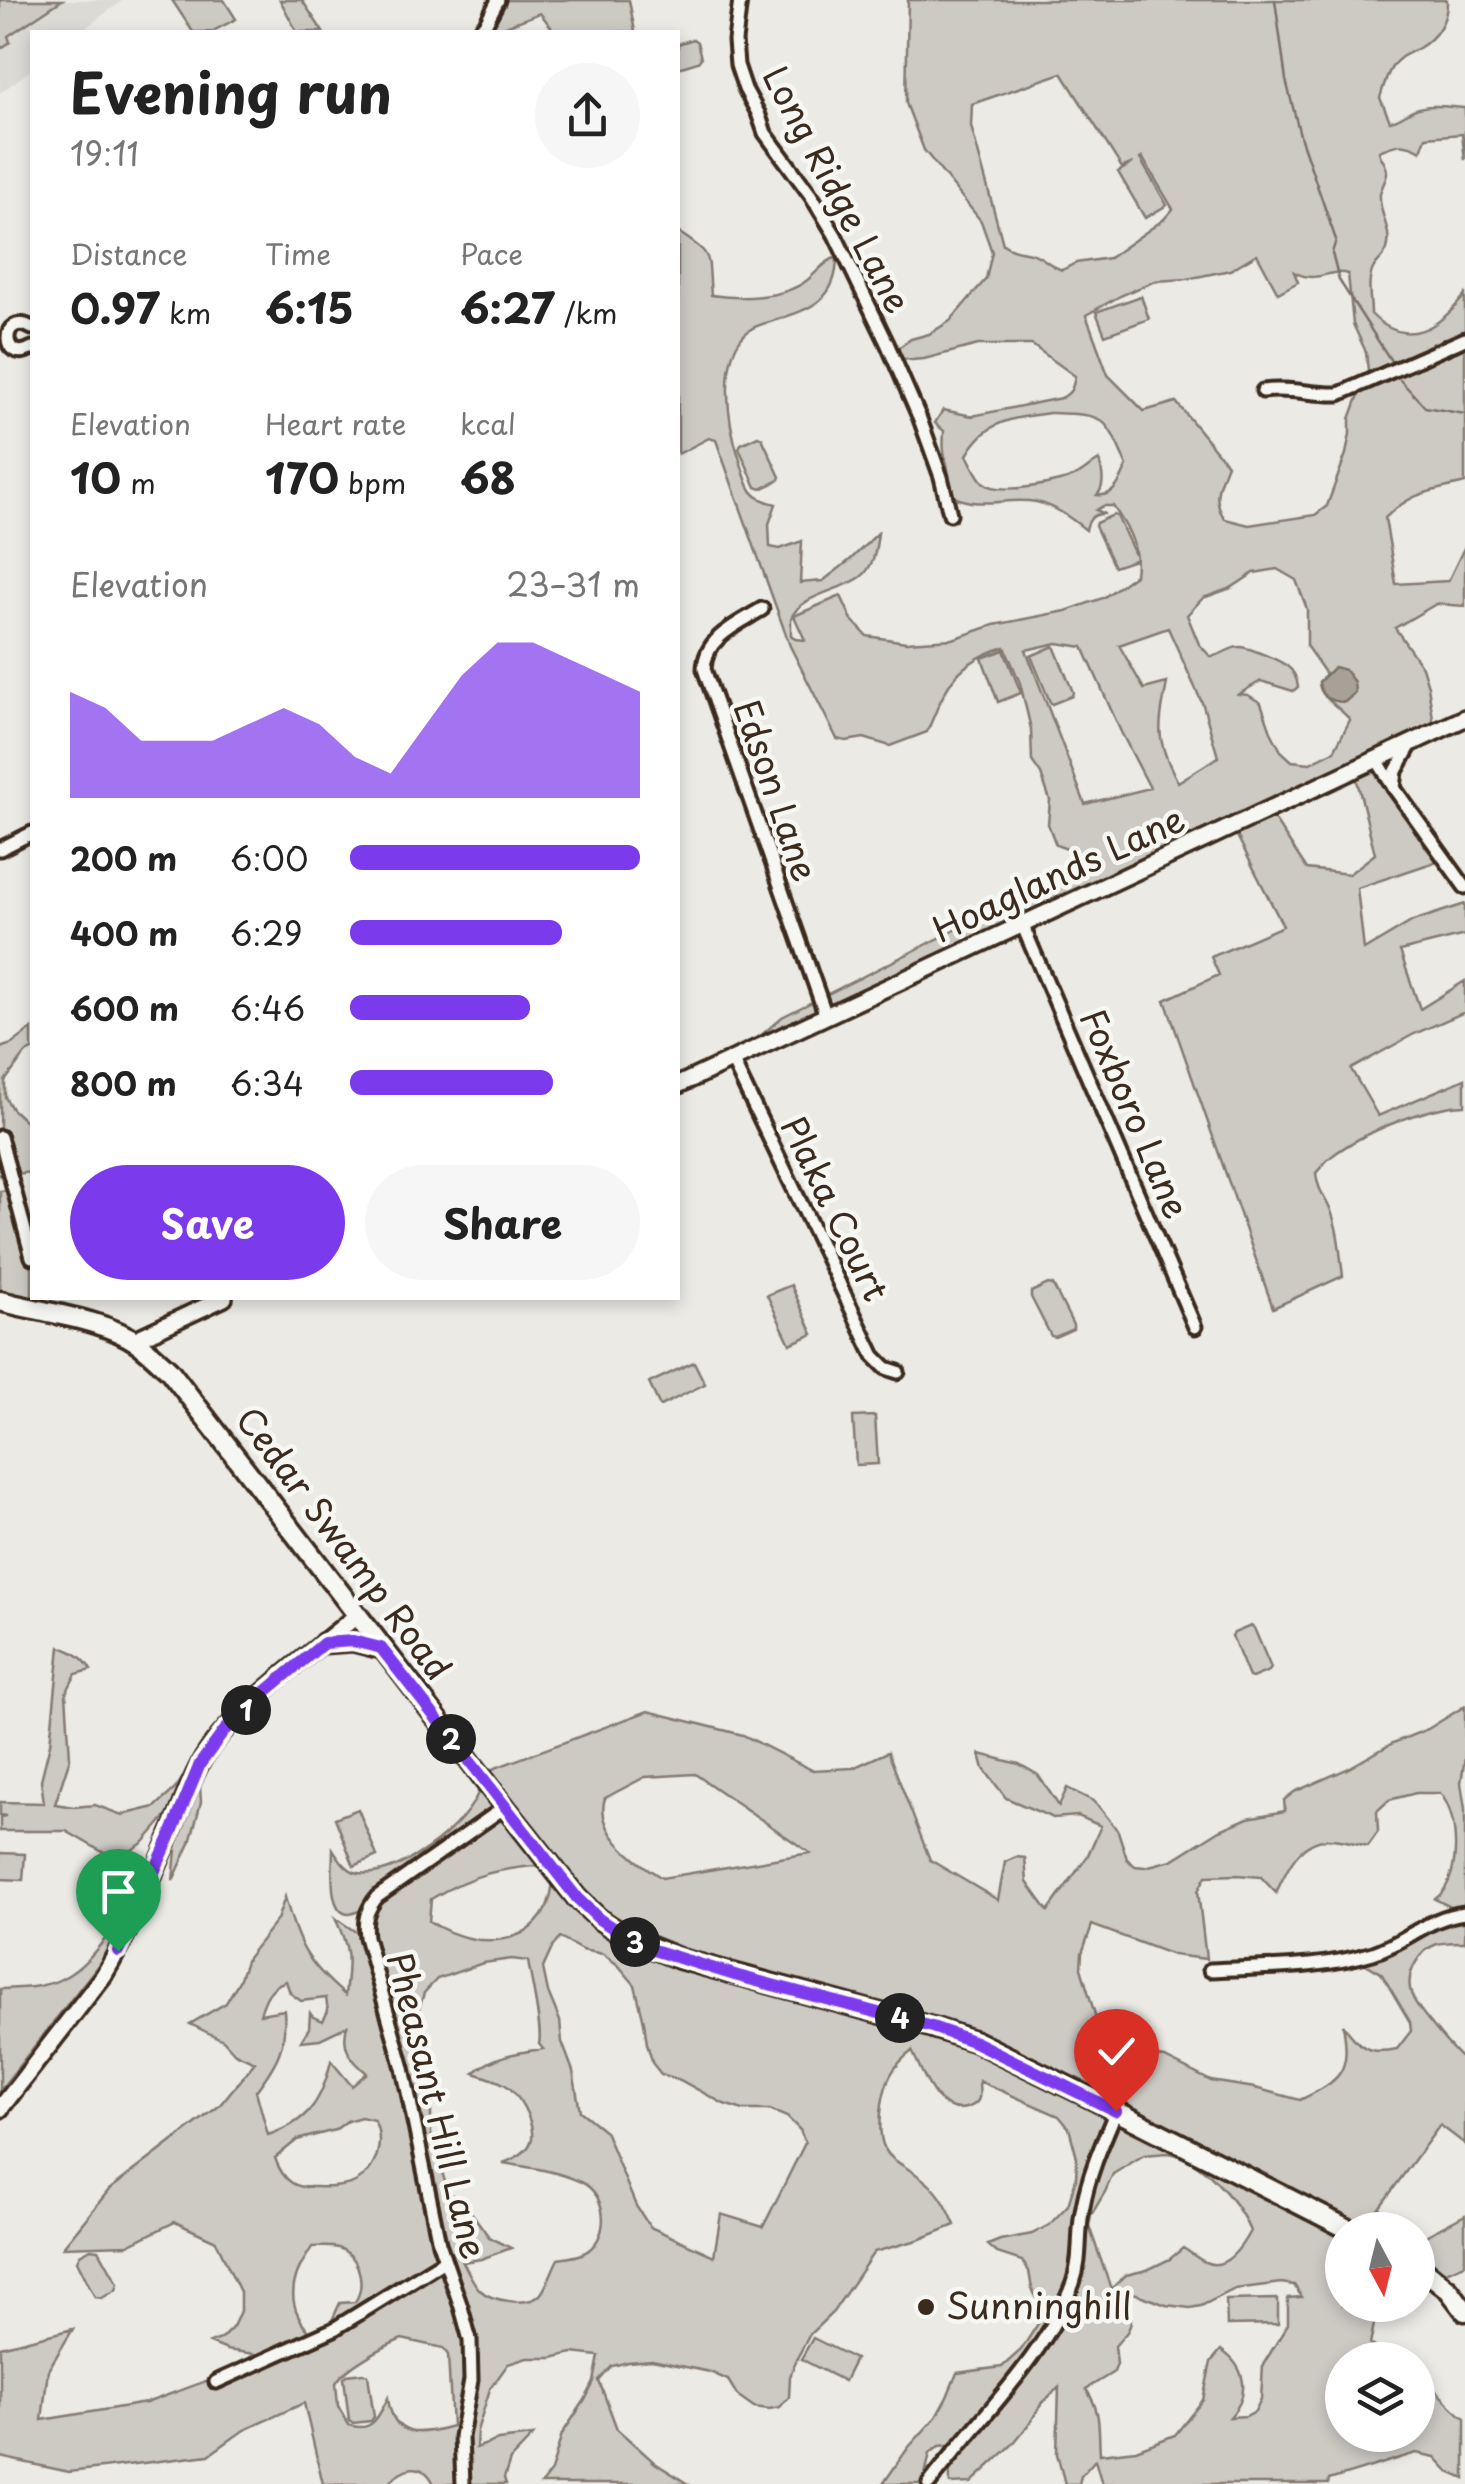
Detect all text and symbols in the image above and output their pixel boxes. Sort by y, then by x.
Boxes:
text: Evening run [70,50,392,133]
street label: Long Ridge Lane [751,56,926,322]
button: share [535,63,640,168]
text: 19:11 [70,129,139,177]
text: Distance [70,232,188,275]
text: Time [265,232,331,275]
text: Pace [460,232,523,275]
text: 0.97 [70,275,160,338]
text: 6:15 [265,275,354,338]
text: 6:27 [460,275,555,338]
text: km [160,291,211,334]
text: /km [555,291,618,334]
text: Elevation [70,402,191,445]
text: Heart rate [265,402,406,445]
text: kcal [460,402,516,445]
text: 10 [70,445,121,508]
text: 170 [265,445,339,508]
text: 68 [460,445,516,508]
text: m [121,461,156,504]
text: bpm [339,461,406,504]
text: Elevation [70,560,208,608]
text: 23–31 m [506,560,640,608]
street label: Edson Lane [722,692,833,888]
street label: Hoaglands Lane [923,791,1193,954]
text: 200 m [70,834,177,882]
text: 6:00 [230,834,308,882]
text: 400 m [70,909,178,957]
text: 6:29 [230,909,302,957]
text: 600 m [70,984,179,1032]
text: 6:46 [230,984,305,1032]
street label: Foxboro Lane [1068,1000,1204,1226]
text: 800 m [70,1059,177,1107]
text: 6:34 [230,1059,304,1107]
street label: Plaka Court [769,1106,904,1309]
button: Save [70,1165,345,1280]
button: Share [365,1165,640,1280]
street label: Cedar Swamp Road [224,1395,466,1690]
pin: 1 [221,1685,271,1735]
text: 1 [239,1688,253,1731]
pin: 2 [426,1714,476,1764]
text: 2 [441,1717,461,1760]
pin [76,1849,161,1952]
icon: arrive [91,1864,146,1919]
pin: 3 [610,1917,660,1967]
text: 3 [626,1920,644,1963]
street label: Pheasant Hill Lane [375,1947,502,2264]
pin: 4 [875,1993,925,2043]
text: 4 [890,1996,910,2039]
pin [1074,2009,1159,2112]
icon: check [1089,2024,1144,2079]
north arrow [1325,2212,1435,2322]
map controls [1325,2212,1435,2452]
place label: Sunninghill [946,2278,1132,2331]
marker: Sunninghill [915,2296,937,2318]
button: layers [1325,2342,1435,2452]

